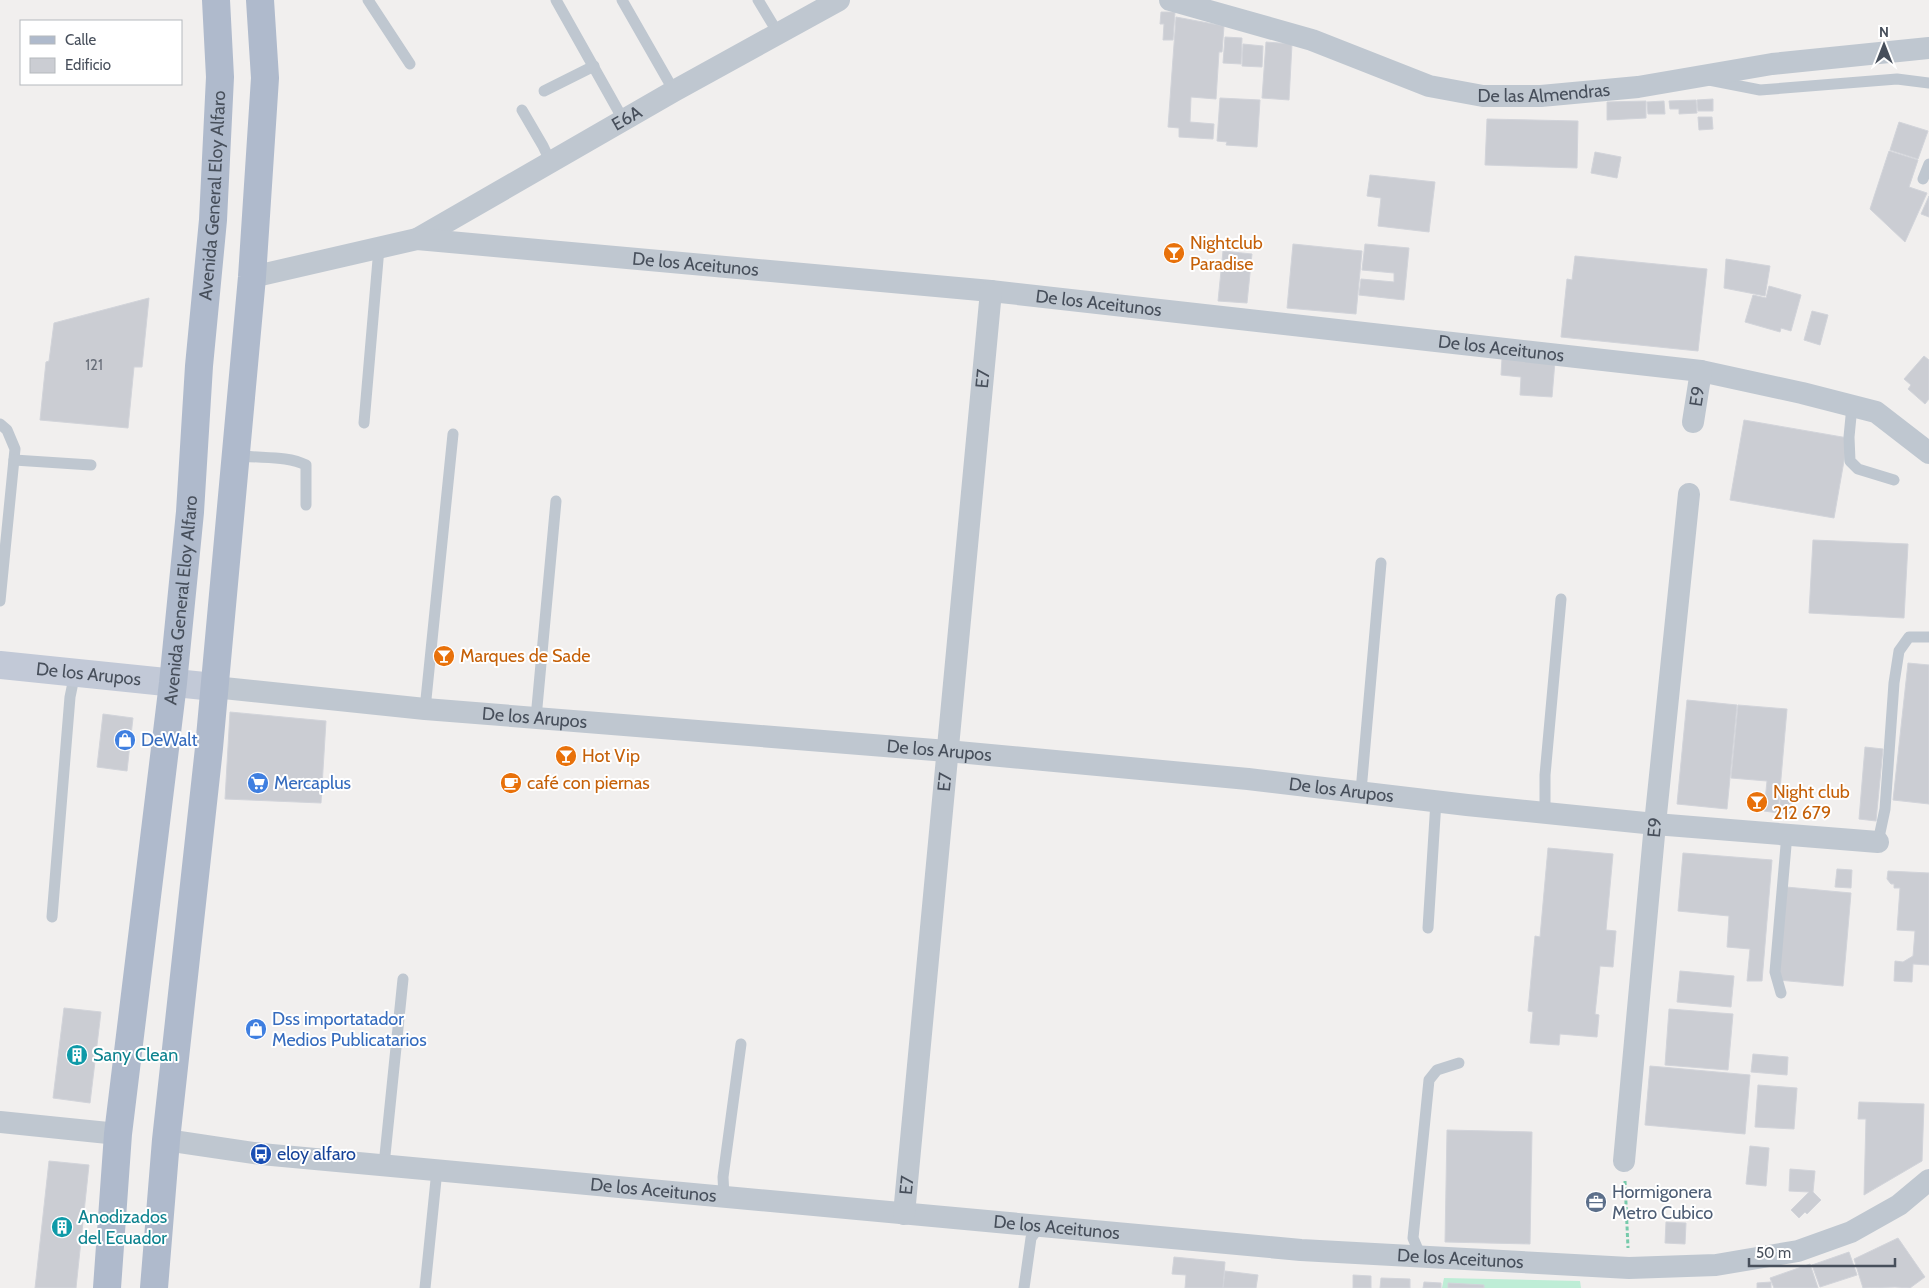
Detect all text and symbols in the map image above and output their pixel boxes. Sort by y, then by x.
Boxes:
legend [20,20,182,85]
north arrow [1859,20,1909,70]
text: N [1879,23,1889,41]
text: Calle [65,31,96,49]
text: Edificio [65,56,111,74]
street label: De las Almendras [1478,79,1611,107]
street label: Avenida General Eloy Alfaro [194,90,230,301]
street label: E6A [608,101,646,136]
place label: Nightclub Paradise [1190,232,1263,275]
bar icon: Nightclub Paradise [1162,241,1186,265]
street label: De los Aceitunos [631,248,760,281]
street label: De los Aceitunos [1034,285,1163,321]
street label: De los Aceitunos [1437,330,1565,367]
house number: 121 [85,356,103,374]
street label: E7 [971,368,995,389]
street label: E9 [1685,385,1709,408]
street label: Avenida General Eloy Alfaro [159,495,202,706]
bar icon: Marques de Sade [432,644,456,668]
place label: Marques de Sade [460,645,590,667]
street label: De los Arupos [35,658,142,690]
street label: De los Arupos [481,703,588,733]
shop icon: DeWalt [113,728,137,752]
place label: DeWalt [141,729,198,751]
street label: De los Arupos [886,735,993,766]
bar icon: Hot Vip [554,744,578,768]
place label: Hot Vip [582,745,640,767]
supermarket icon: Mercaplus [246,771,270,795]
cafe icon: café con piernas [499,771,523,795]
street label: E7 [933,771,957,792]
place label: Mercaplus [274,772,351,794]
place label: café con piernas [527,772,650,794]
street label: De los Arupos [1288,773,1395,807]
place label: Night club 212 679 [1773,781,1850,824]
bar icon: Night club 212 679 [1745,790,1769,814]
street label: E9 [1643,816,1667,838]
place label: Dss importatador Medios Publicatarios [272,1008,427,1051]
shop icon: Dss importatador Medios Publicatarios [244,1017,268,1041]
building icon: Sany Clean [65,1043,89,1067]
place label: Sany Clean [93,1044,178,1066]
bus stop icon: eloy alfaro [249,1142,273,1166]
place label: eloy alfaro [277,1143,356,1165]
street label: De los Aceitunos [589,1173,717,1207]
street label: E7 [895,1175,919,1196]
place label: Hormigonera Metro Cubico [1612,1181,1713,1224]
office icon: Hormigonera Metro Cubico [1584,1190,1608,1214]
place label: Anodizados del Ecuador [78,1206,167,1249]
street label: De los Aceitunos [992,1211,1121,1244]
building icon: Anodizados del Ecuador [50,1215,74,1239]
scale bar [1749,1236,1895,1268]
street label: De los Aceitunos [1396,1244,1524,1273]
text: 50 m [1756,1244,1791,1262]

